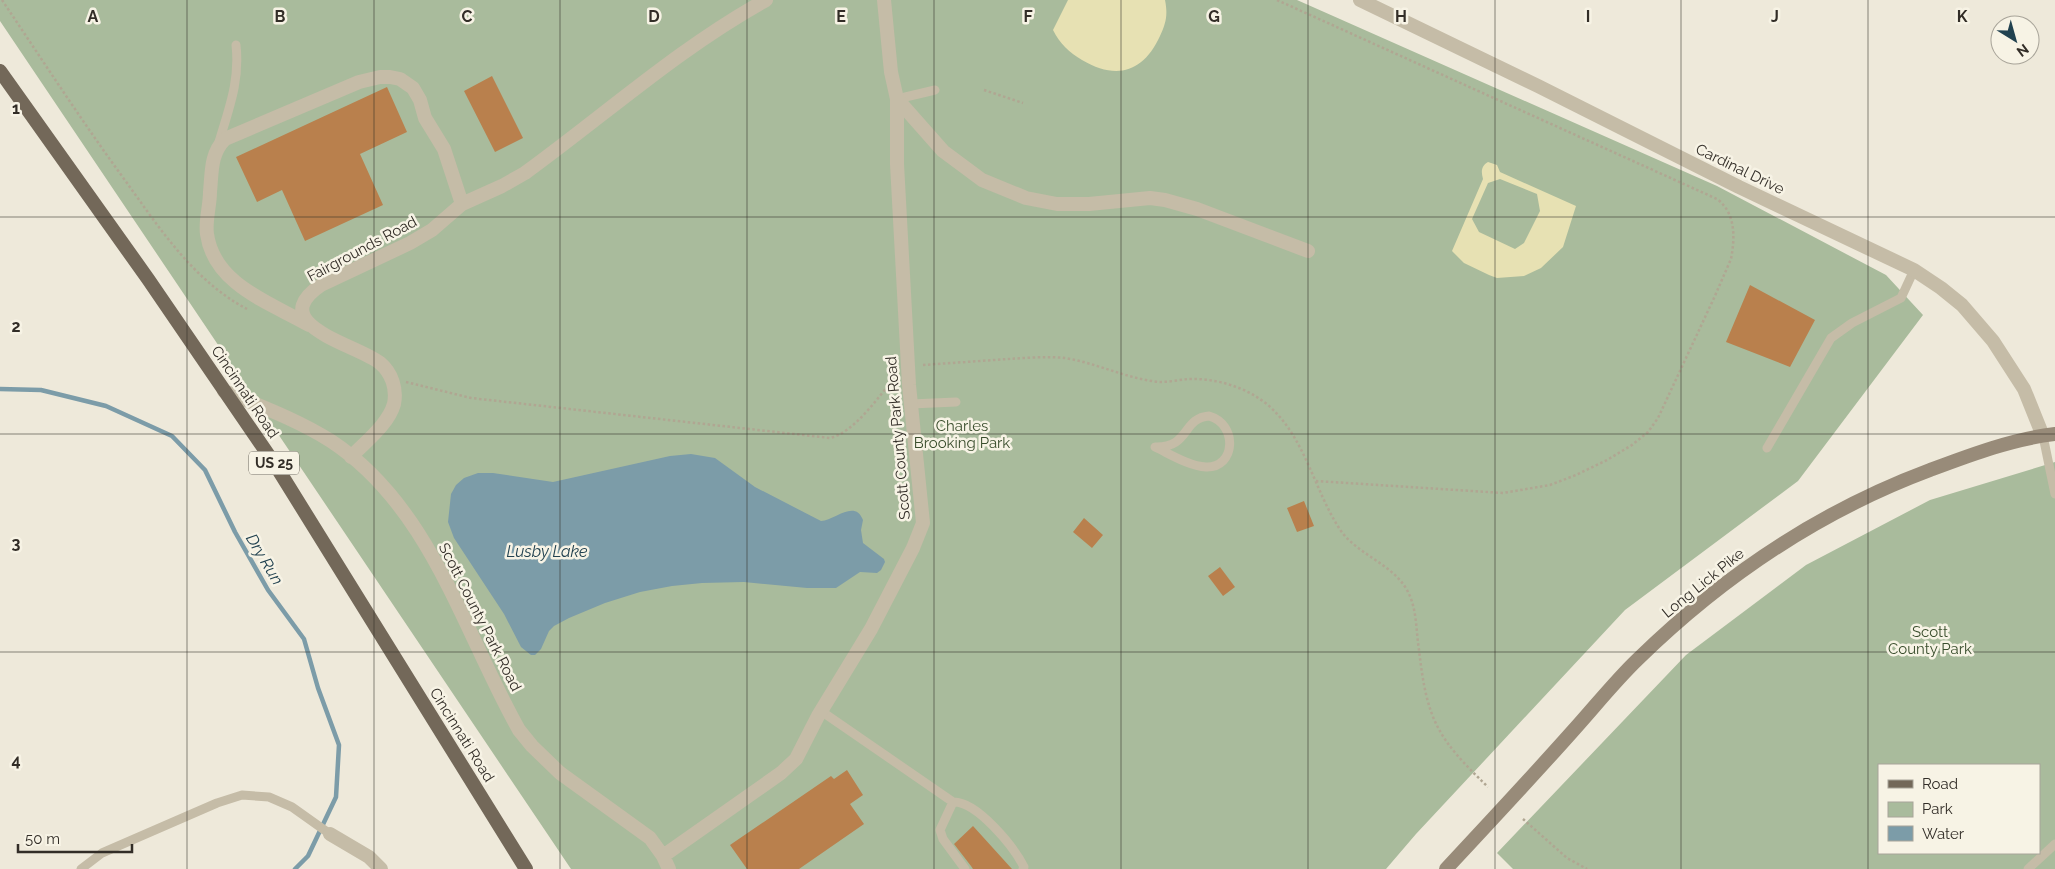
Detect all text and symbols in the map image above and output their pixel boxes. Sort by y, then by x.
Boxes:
text: A [88,7,99,26]
text: B [275,7,286,26]
text: C [462,7,473,26]
text: D [648,7,660,26]
text: E [836,7,846,26]
text: F [1023,7,1033,26]
text: G [1208,7,1220,26]
text: H [1395,7,1407,26]
text: I [1586,7,1590,26]
text: J [1771,7,1779,26]
text: K [1957,7,1968,26]
north arrow [1990,15,2040,65]
text: N [2014,41,2032,60]
text: 1 [12,99,20,118]
street label: Cardinal Drive [1693,140,1787,198]
street label: Fairgrounds Road [304,213,420,285]
text: 2 [11,317,21,336]
street label: Cincinnati Road [207,342,283,442]
street label: Scott County Park Road [882,356,914,520]
park label: Charles Brooking Park [914,417,1010,452]
road number: US 25 [249,452,299,474]
water label: Dry Run [242,530,287,588]
text: 3 [12,534,21,553]
street label: Scott County Park Road [435,540,525,694]
water label: Lusby Lake [506,542,588,561]
street label: Long Lick Pike [1658,544,1748,622]
park label: Scott County Park [1888,623,1972,658]
street label: Cincinnati Road [426,685,498,785]
text: 4 [11,751,21,770]
legend [1878,764,2040,854]
text: Road [1922,775,1958,793]
text: Park [1922,800,1953,818]
scale bar [18,822,131,854]
text: Water [1922,825,1965,843]
text: 50 m [25,830,60,848]

